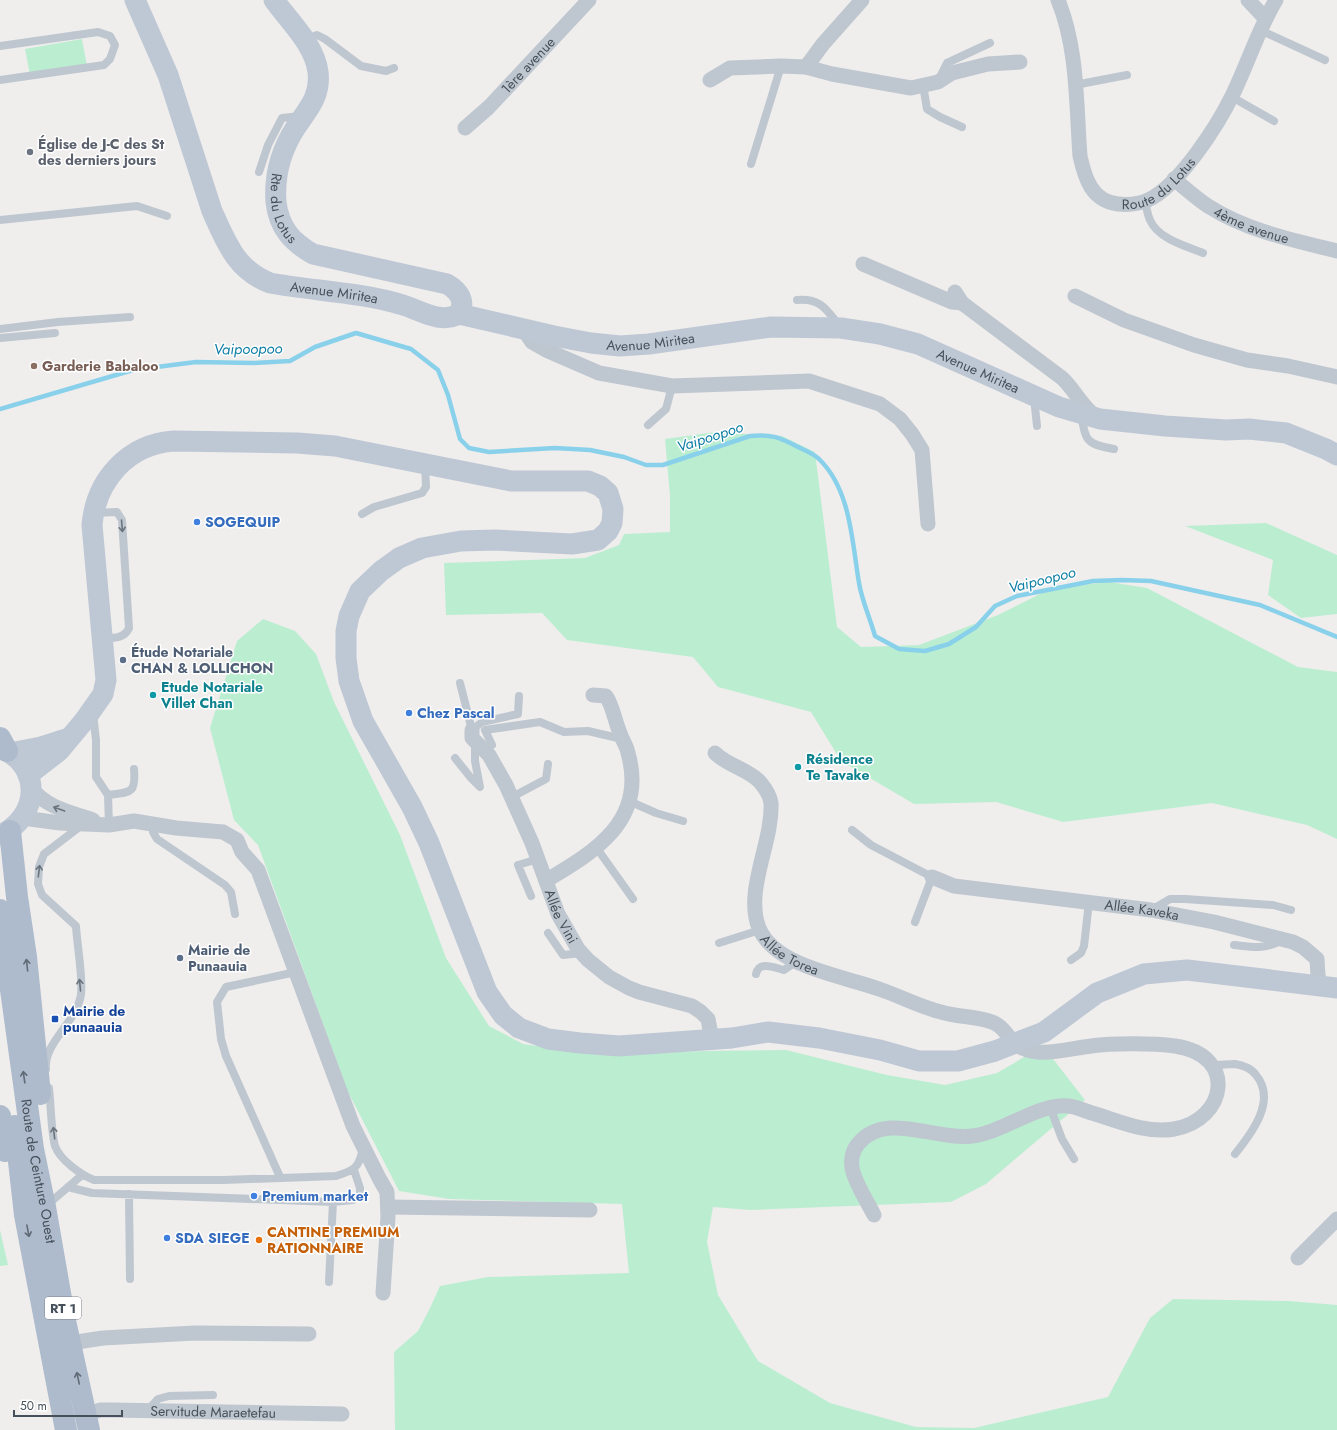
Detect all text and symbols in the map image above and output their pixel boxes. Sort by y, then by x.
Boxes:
street label: 1ère avenue [496,32,560,98]
place label: Église de J-C des St des derniers jours [38,134,165,170]
marker: Église de J-C des St des derniers jours [25,147,35,157]
street label: Route du Lotus [1122,153,1200,214]
street label: Rte du Lotus [266,172,302,248]
street label: 4ème avenue [1210,201,1291,249]
street label: Avenue Miritea [289,276,380,308]
street label: Avenue Miritea [605,328,696,356]
water label: Vaipoopoo [214,337,283,361]
street label: Avenue Miritea [934,344,1023,398]
place label: Garderie Babaloo [42,356,159,376]
marker: Garderie Babaloo [29,361,39,371]
water label: Vaipoopoo [674,416,746,458]
place label: SOGEQUIP [205,512,280,532]
marker: SOGEQUIP [192,517,202,527]
one-way arrow [118,519,126,532]
water label: Vaipoopoo [1006,561,1078,599]
place label: Étude Notariale CHAN & LOLLICHON [131,642,273,678]
marker: Étude Notariale CHAN & LOLLICHON [118,655,128,665]
place label: Etude Notariale Villet Chan [160,677,263,713]
marker: Etude Notariale Villet Chan [148,690,158,700]
place label: Chez Pascal [417,703,495,723]
marker: Chez Pascal [404,708,414,718]
place label: Résidence Te Tavake [806,749,873,785]
marker: Résidence Te Tavake [793,762,803,772]
one-way arrow [53,804,65,812]
one-way arrow [35,864,43,877]
street label: Allée Vini [540,886,583,947]
street label: Allée Kaveka [1103,894,1181,925]
street label: Allée Torea [755,930,821,980]
place label: Mairie de Punaauia [188,940,250,976]
marker: Mairie de Punaauia [175,953,185,963]
one-way arrow [24,959,31,972]
one-way arrow [77,979,84,992]
place label: Mairie de punaauia [63,1001,125,1037]
marker: Mairie de punaauia [50,1014,60,1024]
one-way arrow [20,1071,28,1084]
street label: Route de Ceinture Ouest [16,1098,61,1245]
one-way arrow [50,1127,58,1140]
place label: Premium market [262,1186,369,1206]
marker: Premium market [249,1191,259,1201]
place label: CANTINE PREMIUM RATIONNAIRE [267,1222,400,1258]
one-way arrow [24,1224,32,1237]
place label: SDA SIEGE [175,1228,250,1248]
marker: SDA SIEGE [162,1233,172,1243]
marker: CANTINE PREMIUM RATIONNAIRE [254,1235,264,1245]
road number: RT 1 [45,1297,81,1319]
one-way arrow [73,1372,81,1385]
scale bar [14,1392,122,1418]
text: 50 m [20,1397,47,1415]
street label: Servitude Maraetefau [150,1401,276,1423]

